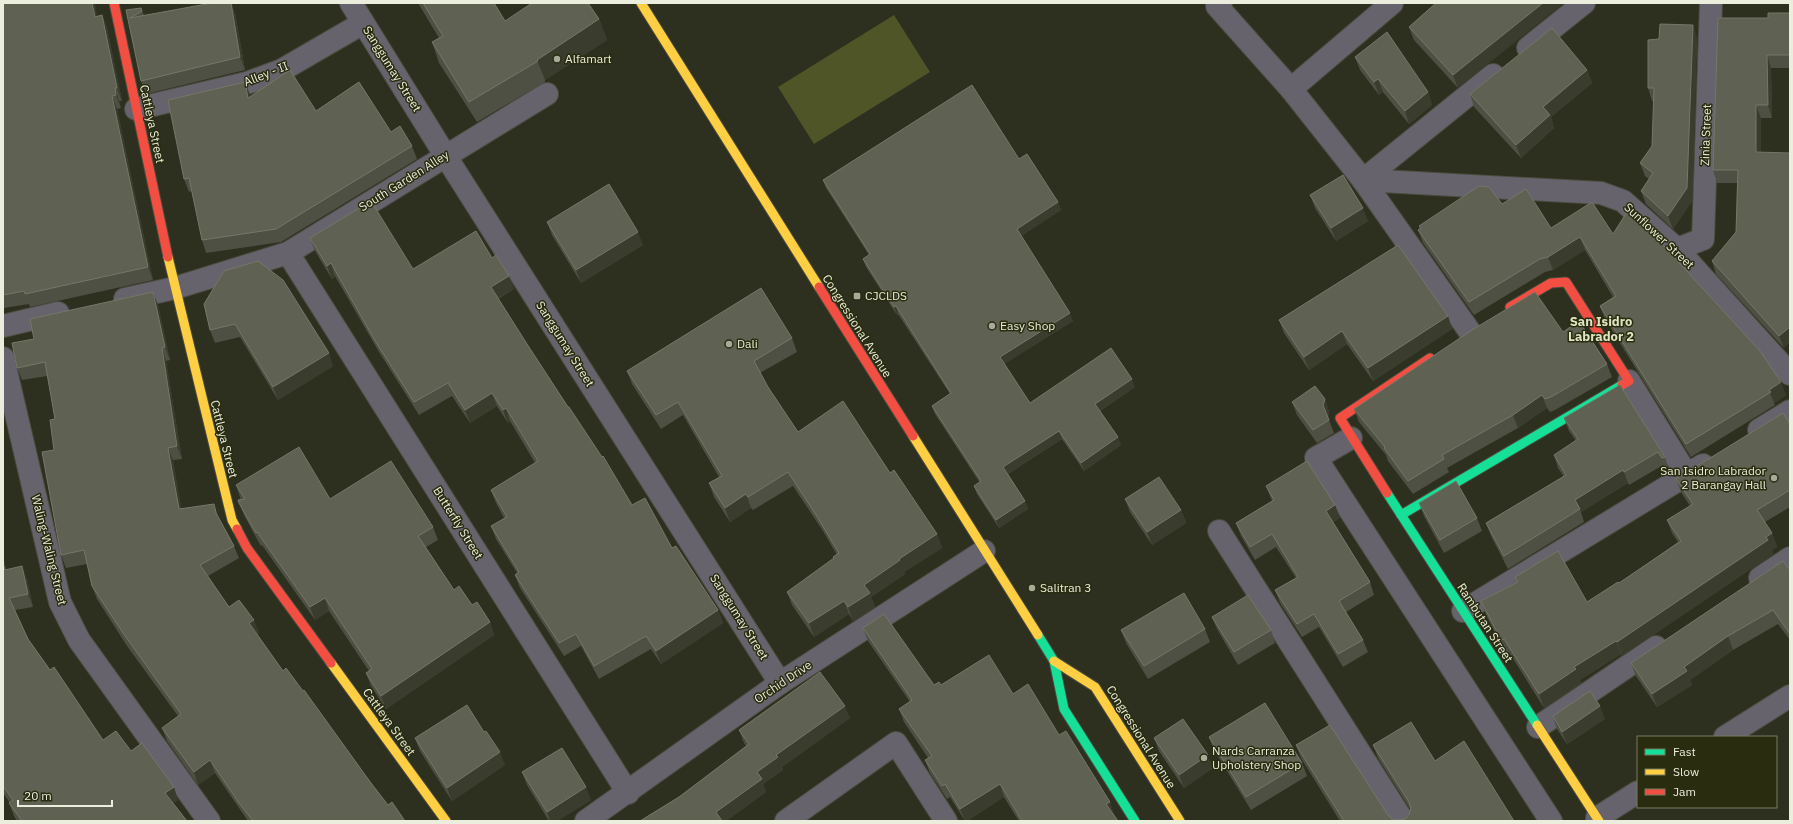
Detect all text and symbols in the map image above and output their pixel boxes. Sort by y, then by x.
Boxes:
street label: Sanggumay Street [360,23,425,114]
place label: Alfamart [565,51,612,66]
marker: Alfamart [552,54,562,64]
street label: Alley - II [241,58,290,89]
street label: Cattleya Street [137,83,168,165]
street label: Zinia Street [1697,104,1714,166]
street label: South Garden Alley [356,147,452,214]
street label: Sunflower Street [1621,199,1697,272]
street label: Congressional Avenue [820,271,896,381]
place label: CJCLDS [865,288,907,303]
marker: CJCLDS [852,291,862,301]
street label: Sanggumay Street [533,298,598,389]
district label: San Isidro Labrador 2 [1568,313,1634,345]
place label: Easy Shop [1000,318,1055,333]
marker: Easy Shop [987,321,997,331]
place label: Dali [737,336,758,351]
marker: Dali [724,339,734,349]
street label: Cattleya Street [208,398,241,479]
place label: San Isidro Labrador 2 Barangay Hall [1660,463,1767,492]
marker: San Isidro Labrador 2 Barangay Hall [1769,473,1779,483]
street label: Butterfly Street [430,484,487,562]
street label: Waling-Waling Street [29,493,70,607]
street label: Sanggumay Street [707,571,772,662]
place label: Salitran 3 [1040,580,1091,595]
street label: Rambutan Street [1454,580,1517,665]
marker: Salitran 3 [1027,583,1037,593]
street label: Orchid Drive [751,657,815,706]
street label: Congressional Avenue [1104,682,1180,792]
street label: Cattleya Street [360,685,419,758]
legend [1637,736,1777,808]
place label: Nards Carranza Upholstery Shop [1212,743,1301,772]
text: Fast [1673,744,1696,759]
marker: Nards Carranza Upholstery Shop [1199,753,1209,763]
text: Slow [1673,764,1699,779]
scale bar [18,782,112,808]
text: Jam [1673,784,1696,799]
text: 20 m [24,788,52,803]

